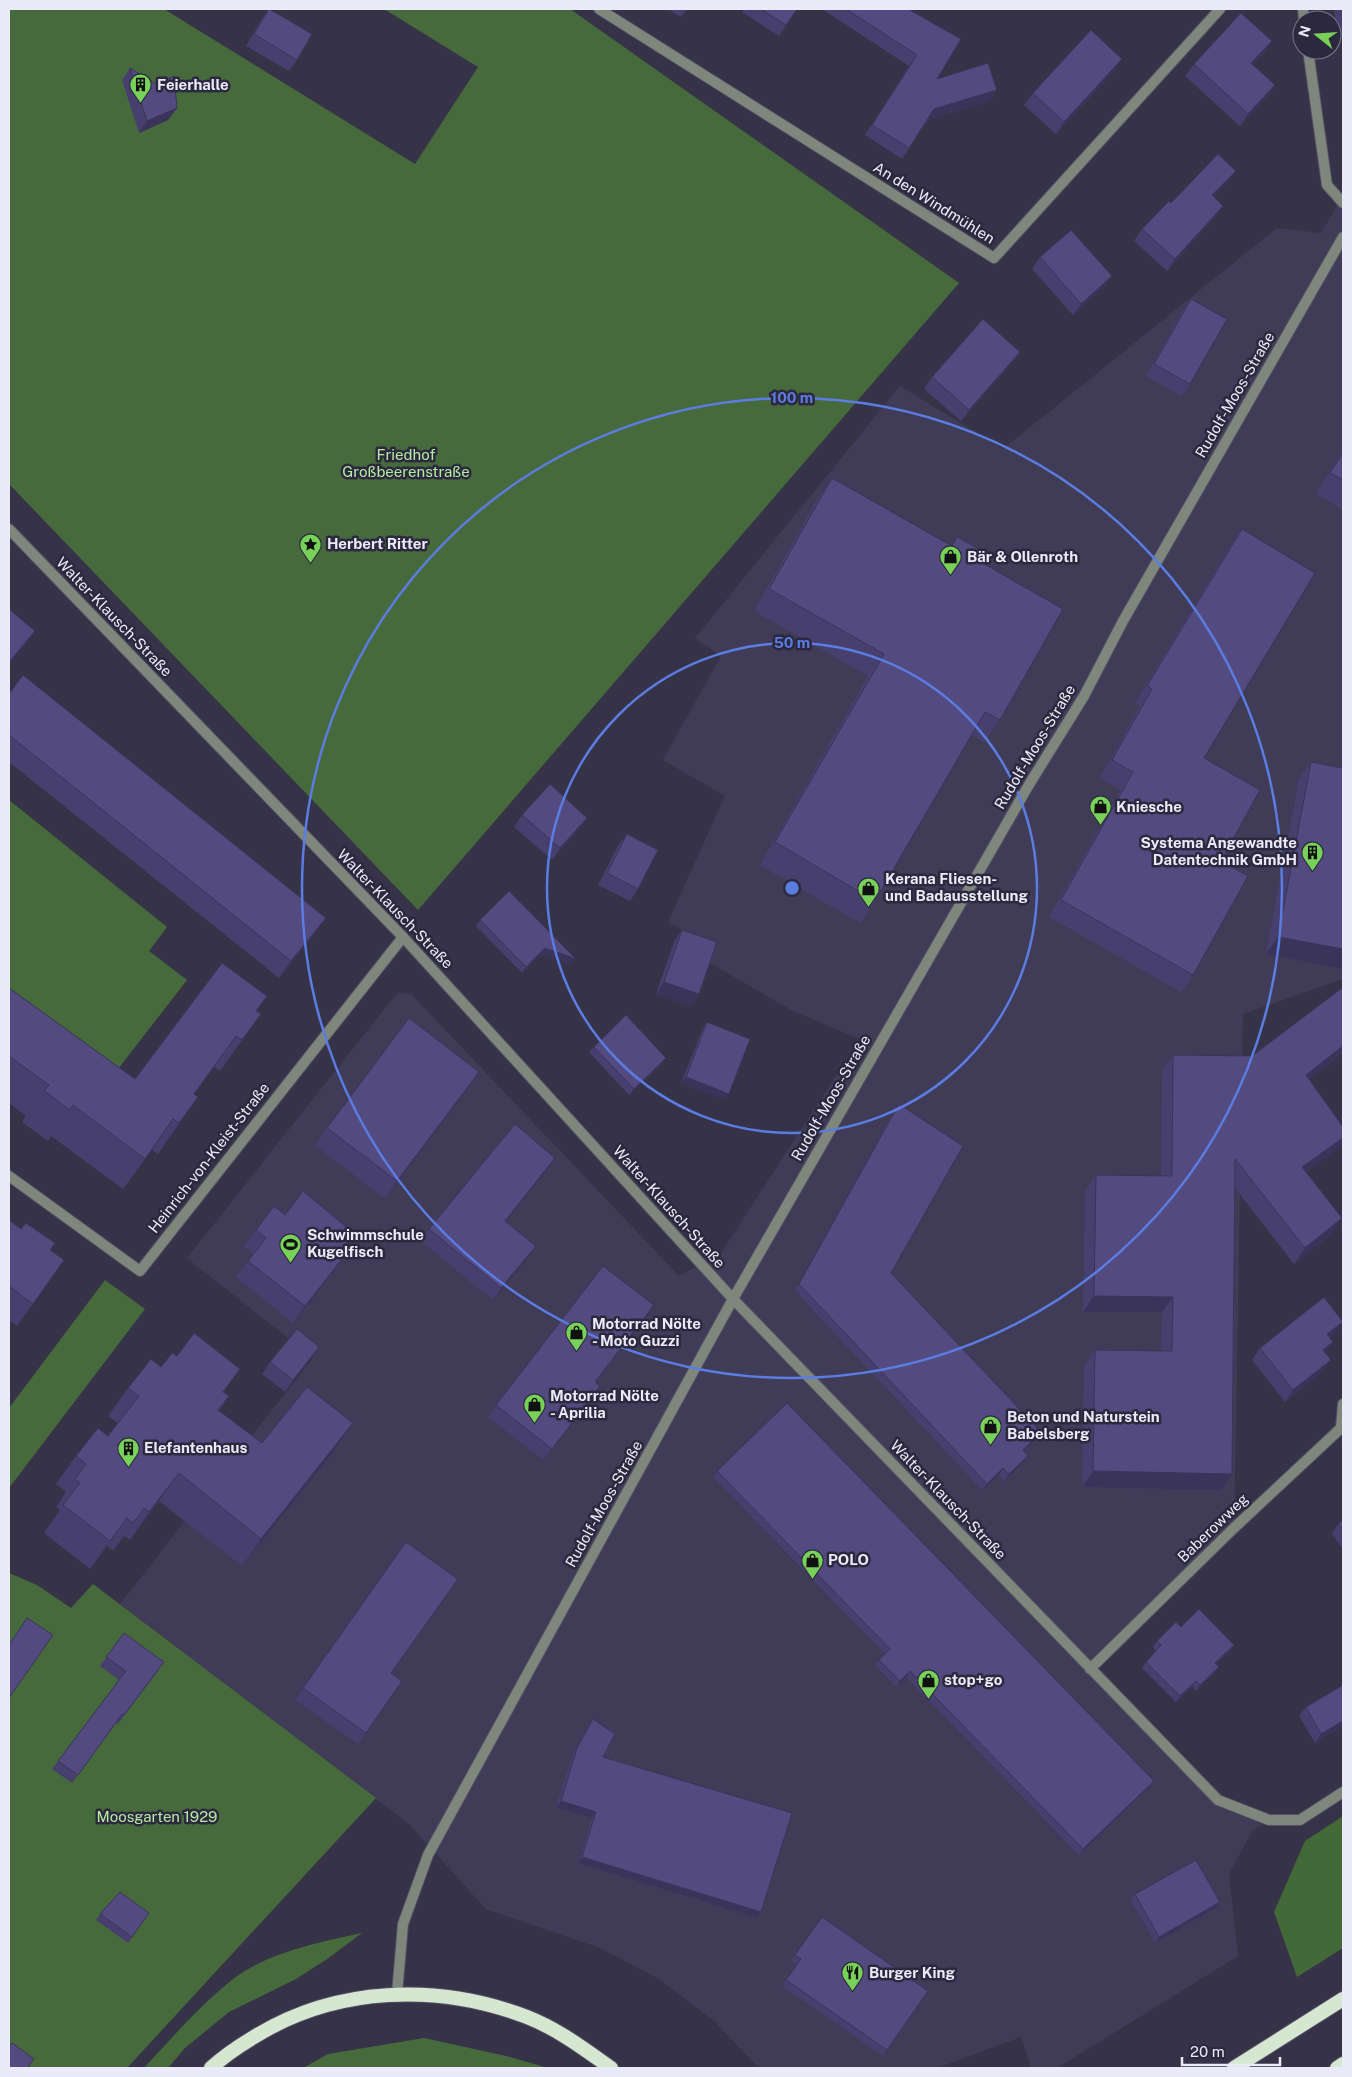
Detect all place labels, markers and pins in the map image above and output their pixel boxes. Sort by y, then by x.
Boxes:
building icon: Feierhalle [129,73,153,104]
place label: Feierhalle [157,76,229,93]
place icon: Herbert Ritter [299,532,323,563]
place label: Herbert Ritter [327,535,428,552]
shop icon: Bär & Ollenroth [939,545,963,576]
place label: Bär & Ollenroth [967,548,1078,565]
shop icon: Kniesche [1088,795,1112,826]
place label: Kniesche [1116,798,1182,815]
place label: Systema Angewandte Datentechnik GmbH [1140,834,1297,868]
building icon: Systema Angewandte Datentechnik GmbH [1301,840,1325,871]
place label: Kerana Fliesen- und Badausstellung [885,870,1028,904]
shop icon: Kerana Fliesen- und Badausstellung [857,876,881,907]
centre of rings [783,879,801,897]
place label: Schwimmschule Kugelfisch [307,1226,424,1260]
sports icon: Schwimmschule Kugelfisch [279,1232,303,1263]
place label: Motorrad Nölte - Moto Guzzi [592,1315,701,1349]
shop icon: Motorrad Nölte - Moto Guzzi [564,1321,588,1352]
place label: Motorrad Nölte - Aprilia [550,1387,659,1421]
shop icon: Motorrad Nölte - Aprilia [522,1393,546,1424]
place label: Beton und Naturstein Babelsberg [1007,1408,1160,1442]
shop icon: Beton und Naturstein Babelsberg [979,1414,1003,1445]
building icon: Elefantenhaus [116,1436,140,1467]
place label: Elefantenhaus [144,1439,247,1456]
shop icon: POLO [800,1548,824,1579]
place label: POLO [828,1551,869,1568]
shop icon: stop+go [916,1668,940,1699]
place label: stop+go [944,1671,1003,1688]
restaurant icon: Burger King [841,1961,865,1992]
place label: Burger King [869,1964,955,1981]

